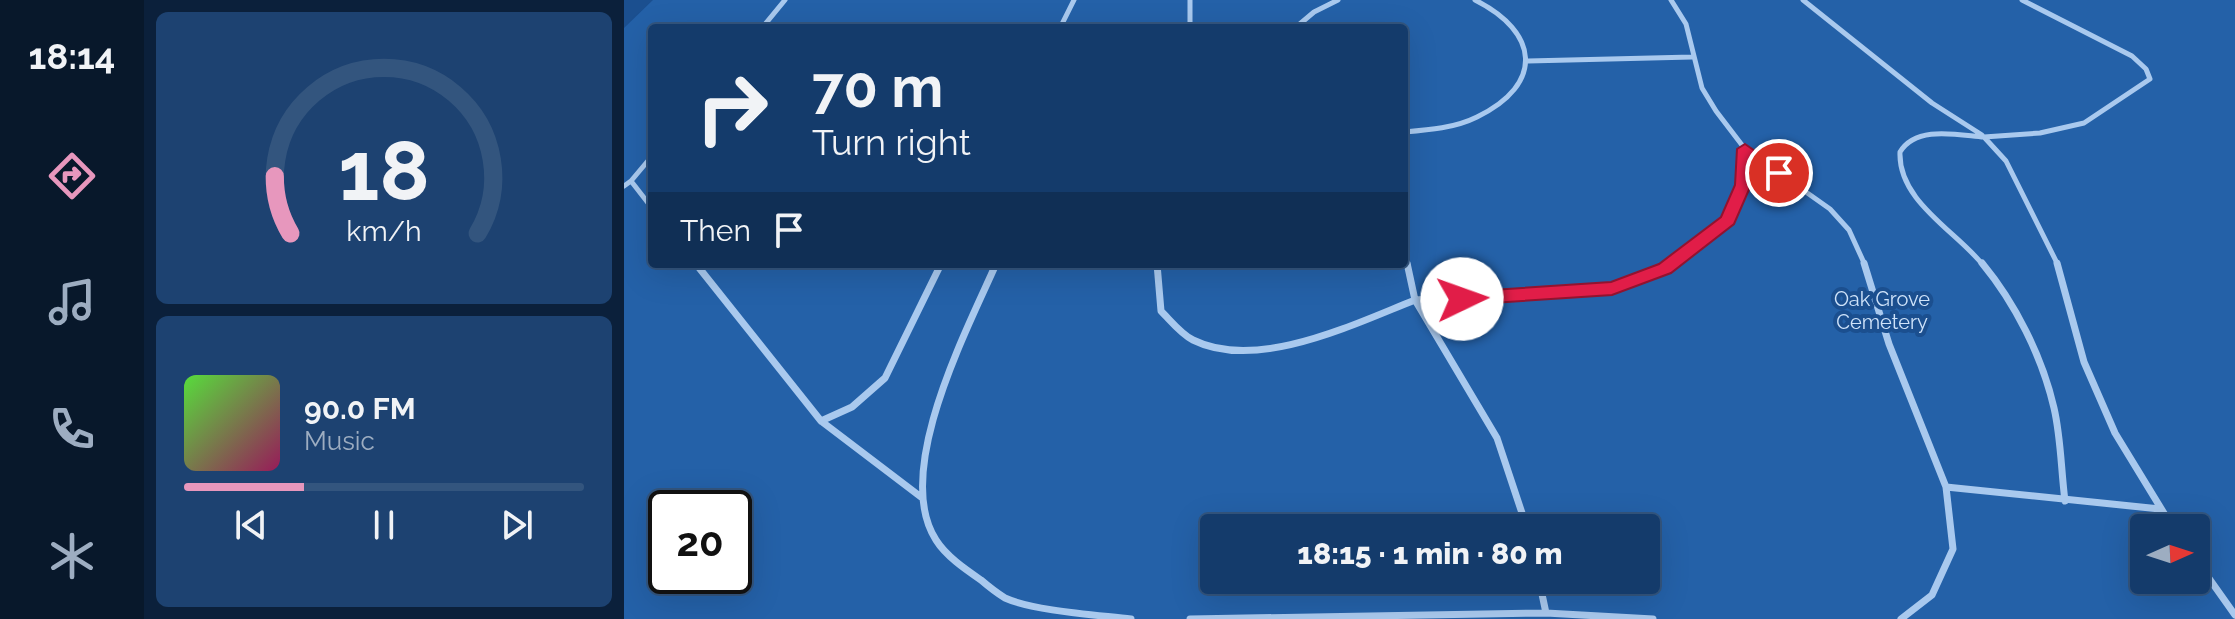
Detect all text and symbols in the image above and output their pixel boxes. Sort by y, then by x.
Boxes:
text: 18:14 [29,35,115,77]
text: 70 m [812,54,943,120]
icon: right [680,56,784,160]
text: 18 [338,121,430,218]
text: Turn right [812,121,971,163]
pin [1745,139,1813,207]
icon: directions [44,148,100,204]
icon: arrive [1757,151,1801,195]
icon: arrive [767,208,811,252]
text: Then [680,213,751,248]
text: km/h [346,214,422,248]
position arrow [1420,257,1504,341]
icon: music [44,274,100,330]
park label: Oak Grove Cemetery [1834,287,1930,334]
text: 90.0 FM [304,391,416,426]
icon: phone [44,401,100,457]
text: Music [304,426,375,456]
speed limit sign: 20 [648,490,752,594]
icon: previous [229,503,273,547]
icon: pause [362,503,406,547]
icon: next [495,503,539,547]
north arrow [2130,514,2210,594]
map controls [2130,514,2210,594]
icon: climate [44,528,100,584]
text: 18:15 · 1 min · 80 m [1297,536,1563,571]

